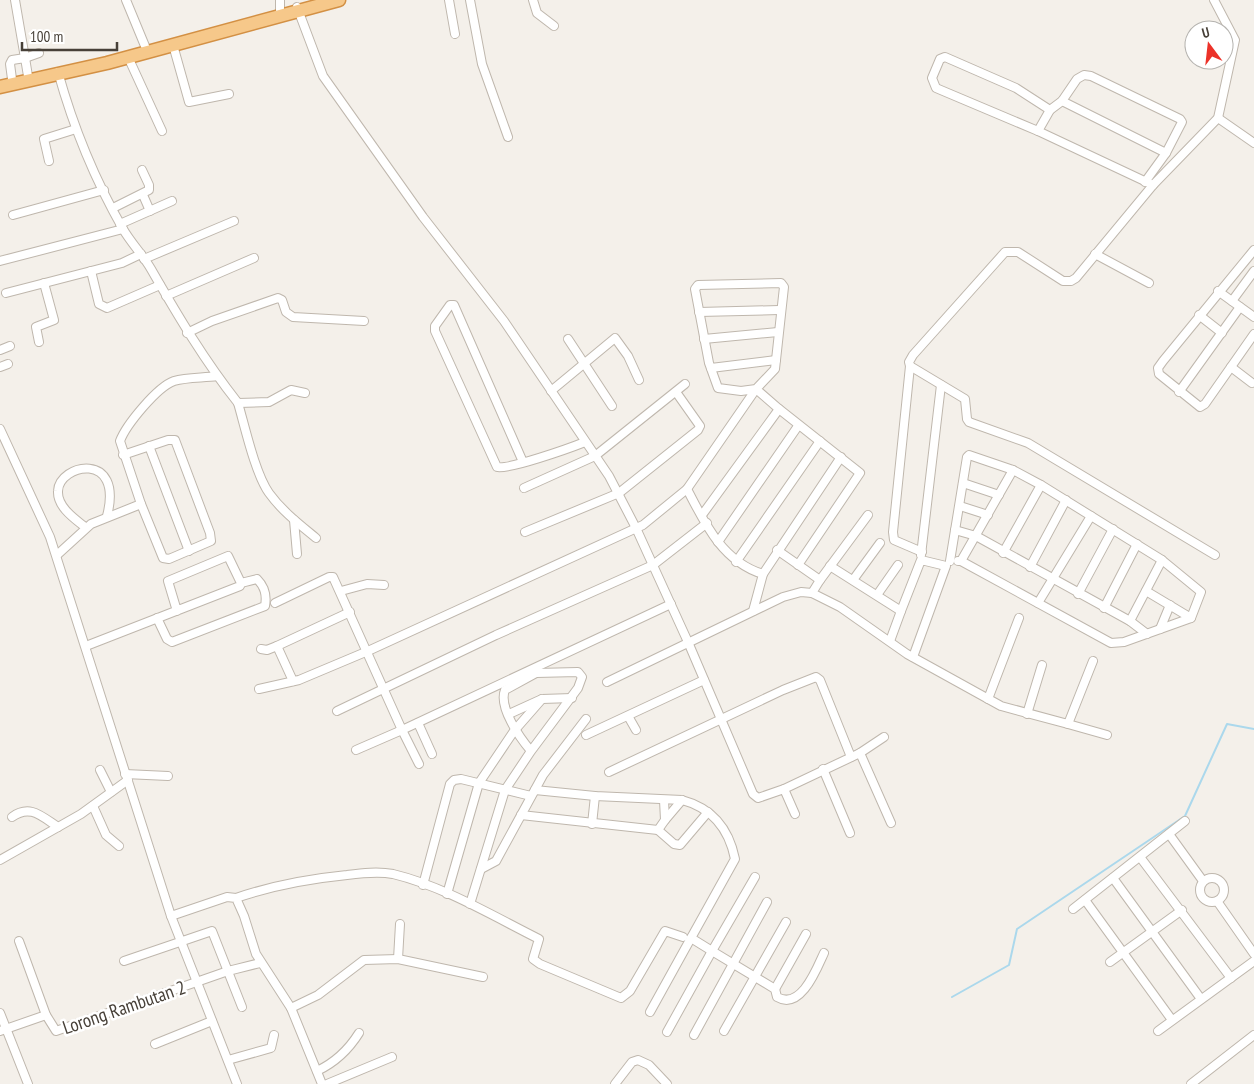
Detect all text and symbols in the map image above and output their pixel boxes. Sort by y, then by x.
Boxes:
scale bar [22,20,118,52]
north arrow [1184,20,1234,70]
text: U [1200,23,1211,42]
text: 100 m [30,27,63,46]
street label: Lorong Rambutan 2 [59,975,189,1039]

